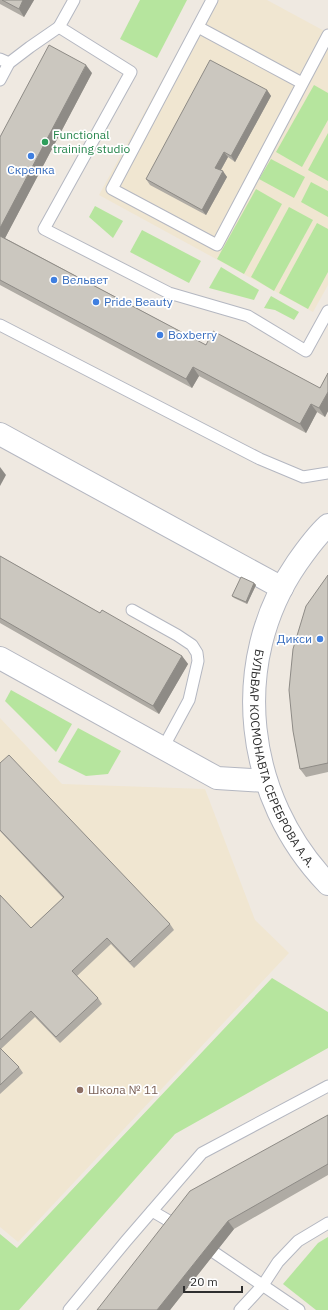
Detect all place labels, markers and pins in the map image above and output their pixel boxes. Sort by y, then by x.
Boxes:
place label: Functional training studio [53,127,131,156]
marker: Functional training studio [40,137,50,147]
marker: Скрепка [26,151,36,161]
place label: Скрепка [7,162,55,177]
place label: Вельвет [62,272,109,287]
marker: Вельвет [49,275,59,285]
place label: Pride Beauty [104,294,173,309]
marker: Pride Beauty [91,297,101,307]
place label: Boxberry [168,327,217,342]
marker: Boxberry [155,330,165,340]
place label: Дикси [277,631,312,646]
marker: Дикси [315,634,325,644]
place label: Школа № 11 [88,1082,158,1097]
marker: Школа № 11 [75,1085,85,1095]

